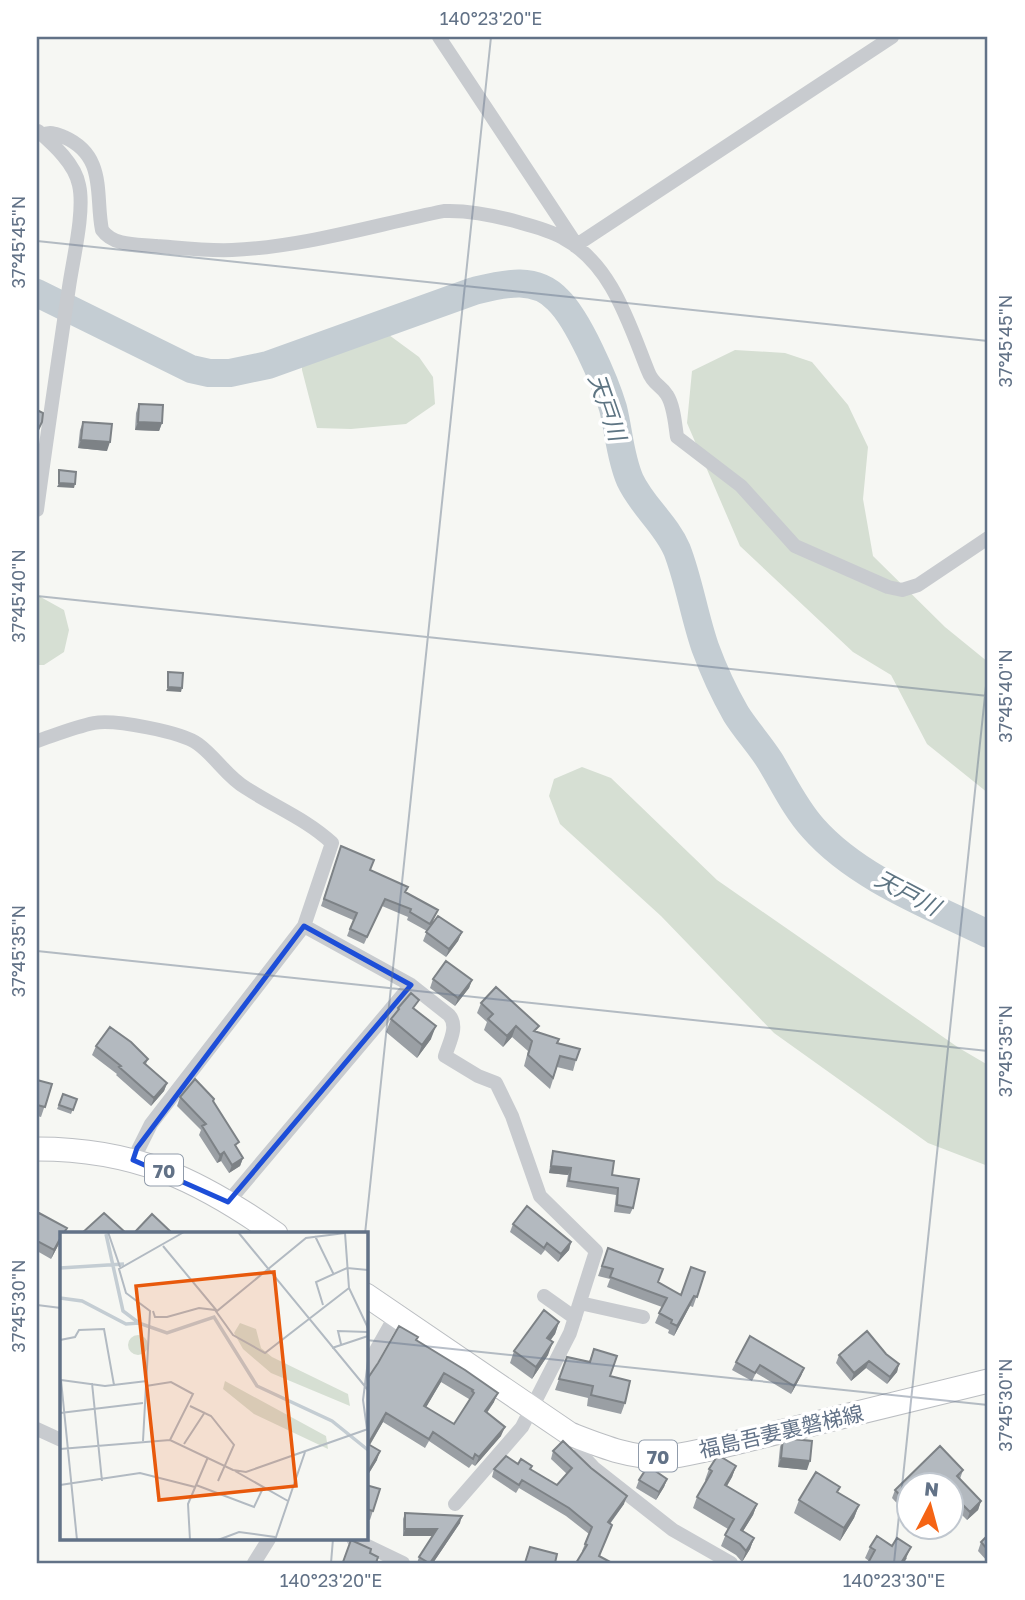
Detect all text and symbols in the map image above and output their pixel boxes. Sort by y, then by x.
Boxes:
text: 140°23'20"E [440,7,542,29]
text: 37°45'45"N [7,196,29,288]
text: 37°45'45"N [994,295,1016,387]
water label: 天戸川 [584,370,633,447]
text: 37°45'40"N [7,549,29,643]
text: 37°45'40"N [994,649,1016,743]
water label: 天戸川 [871,863,948,922]
text: 37°45'35"N [7,905,29,997]
text: 37°45'35"N [994,1005,1016,1097]
road number: 70 [145,1154,183,1186]
inset map [60,1232,368,1540]
text: 37°45'30"N [7,1259,29,1353]
text: 37°45'30"N [994,1358,1016,1452]
street label: 福島吾妻裏磐梯線 [696,1399,866,1463]
road number: 70 [639,1440,677,1472]
north arrow [895,1470,965,1540]
text: N [923,1476,940,1501]
text: 140°23'20"E [280,1569,382,1591]
text: 140°23'30"E [843,1569,945,1591]

